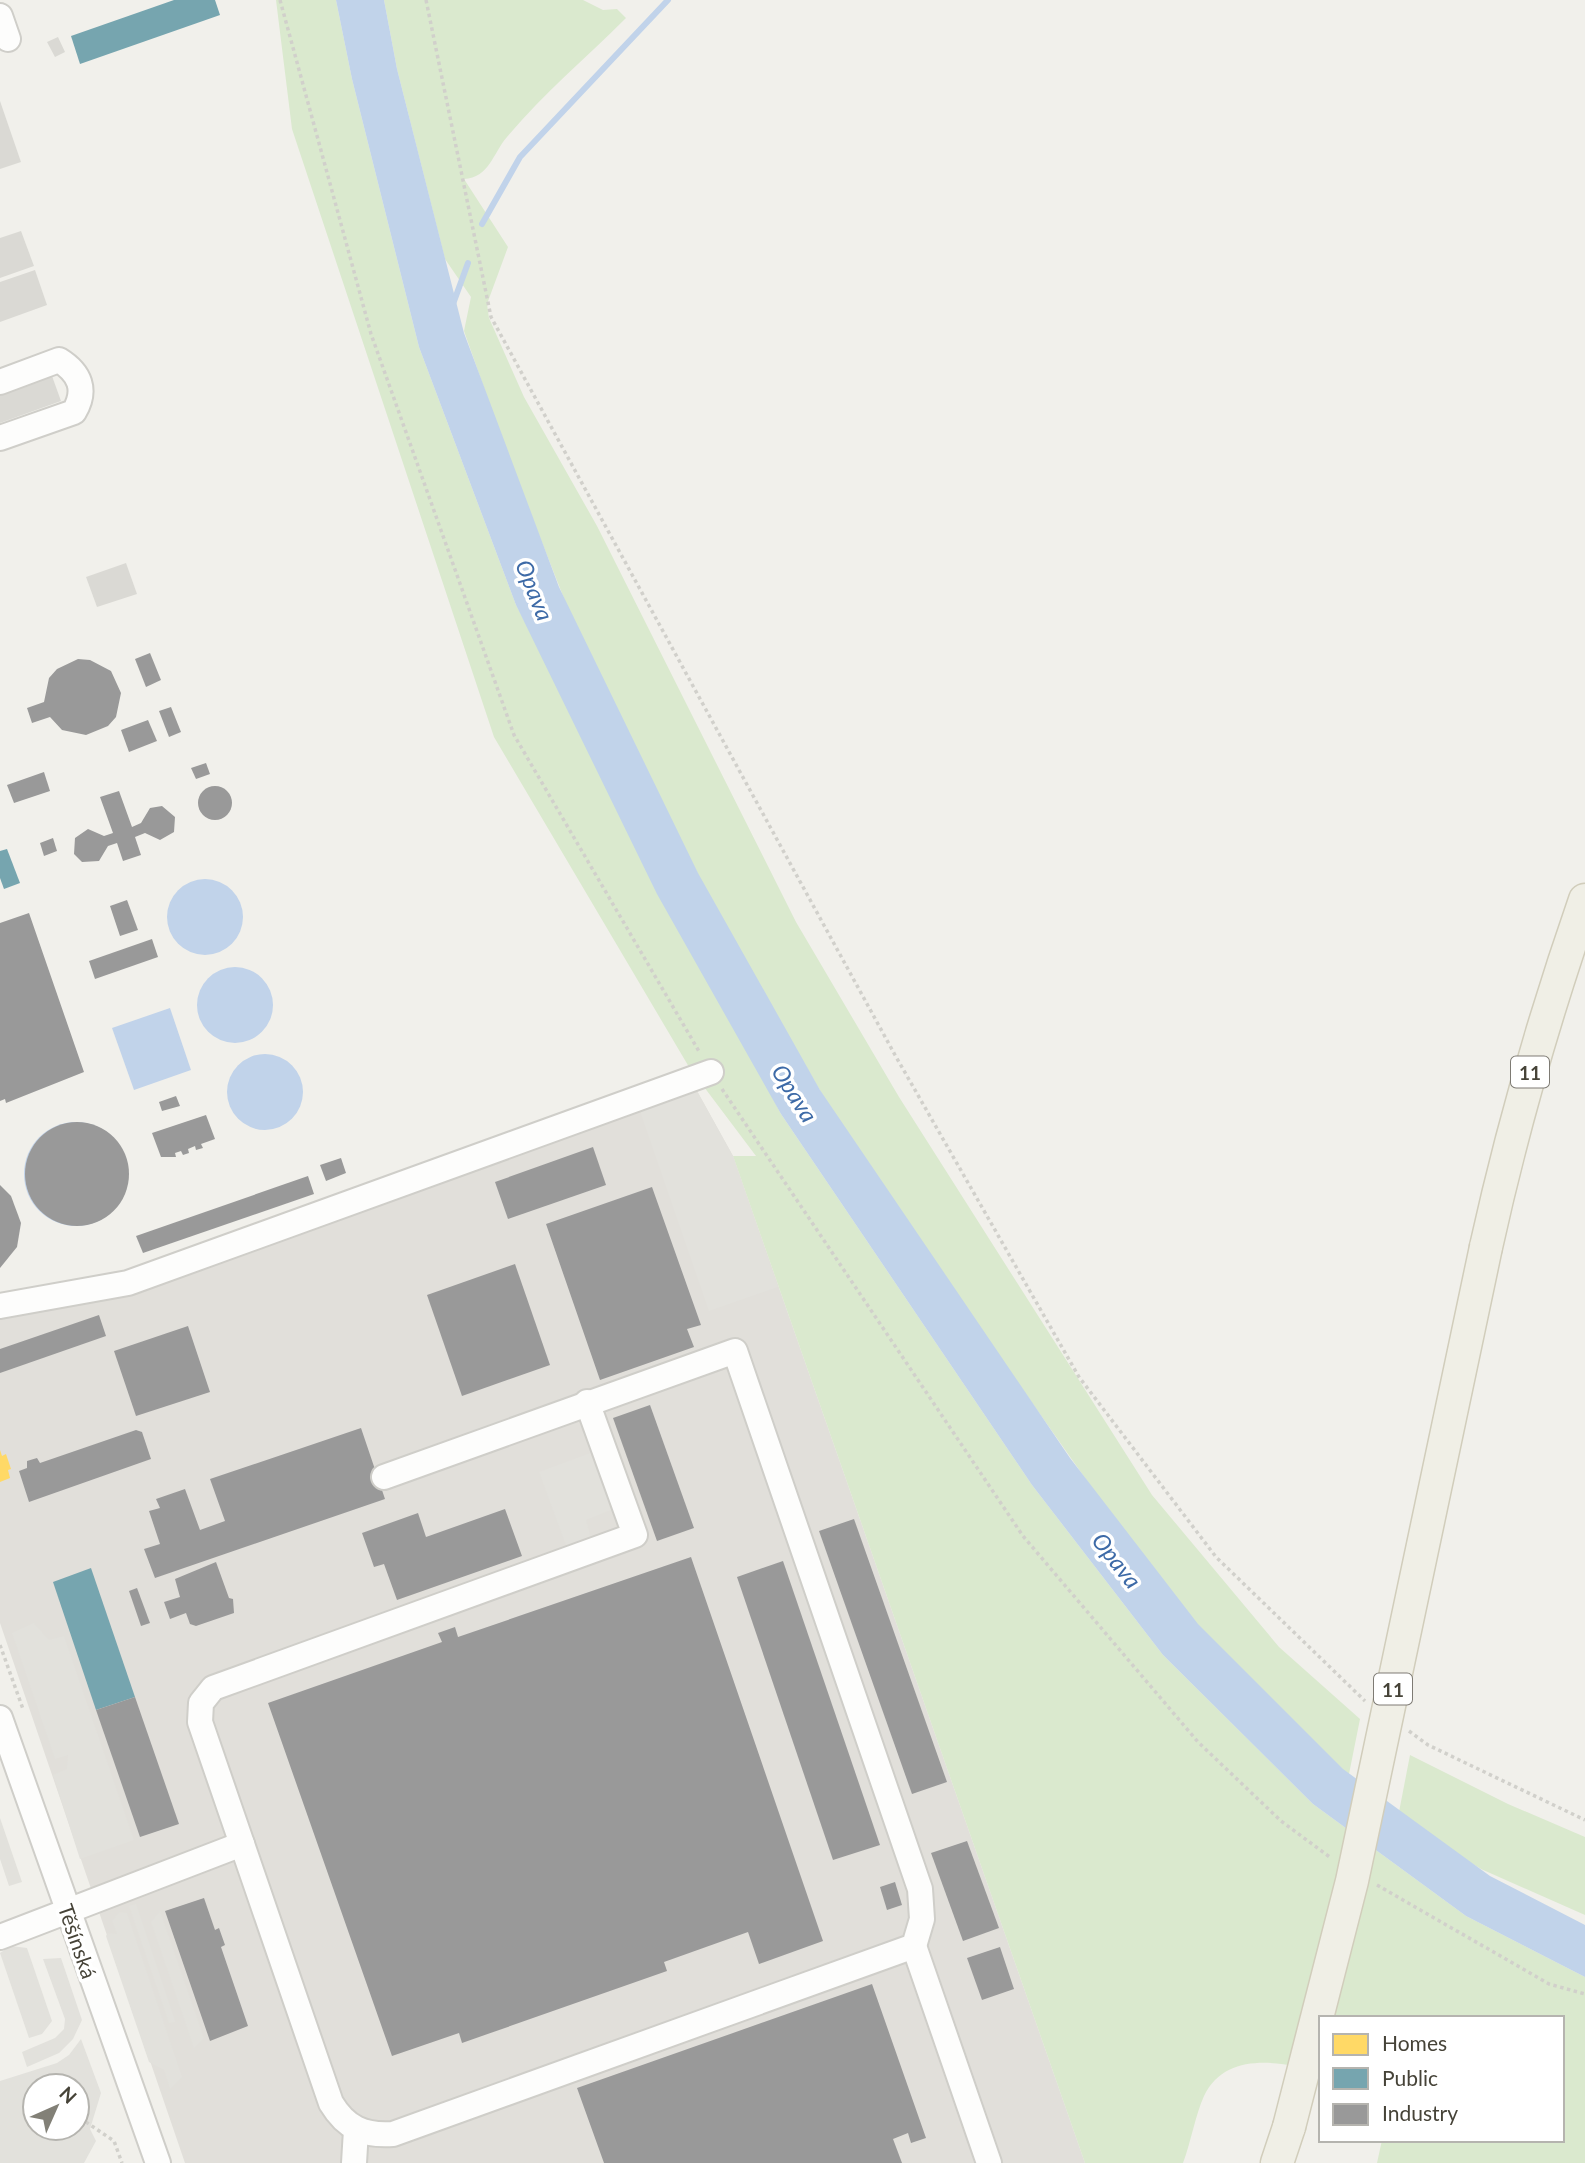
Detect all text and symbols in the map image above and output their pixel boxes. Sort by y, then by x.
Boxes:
water label: Opava [510,555,560,625]
road number: 11 [1511,1056,1549,1088]
water label: Opava [766,1059,824,1127]
water label: Opava [1087,1526,1147,1594]
road number: 11 [1374,1674,1412,1704]
street label: Těšínská [54,1900,102,1982]
legend [1319,2016,1564,2142]
text: Homes [1382,2030,1447,2055]
text: Public [1382,2065,1438,2090]
north arrow [21,2072,91,2142]
text: N [55,2081,82,2108]
text: Industry [1382,2100,1458,2125]

